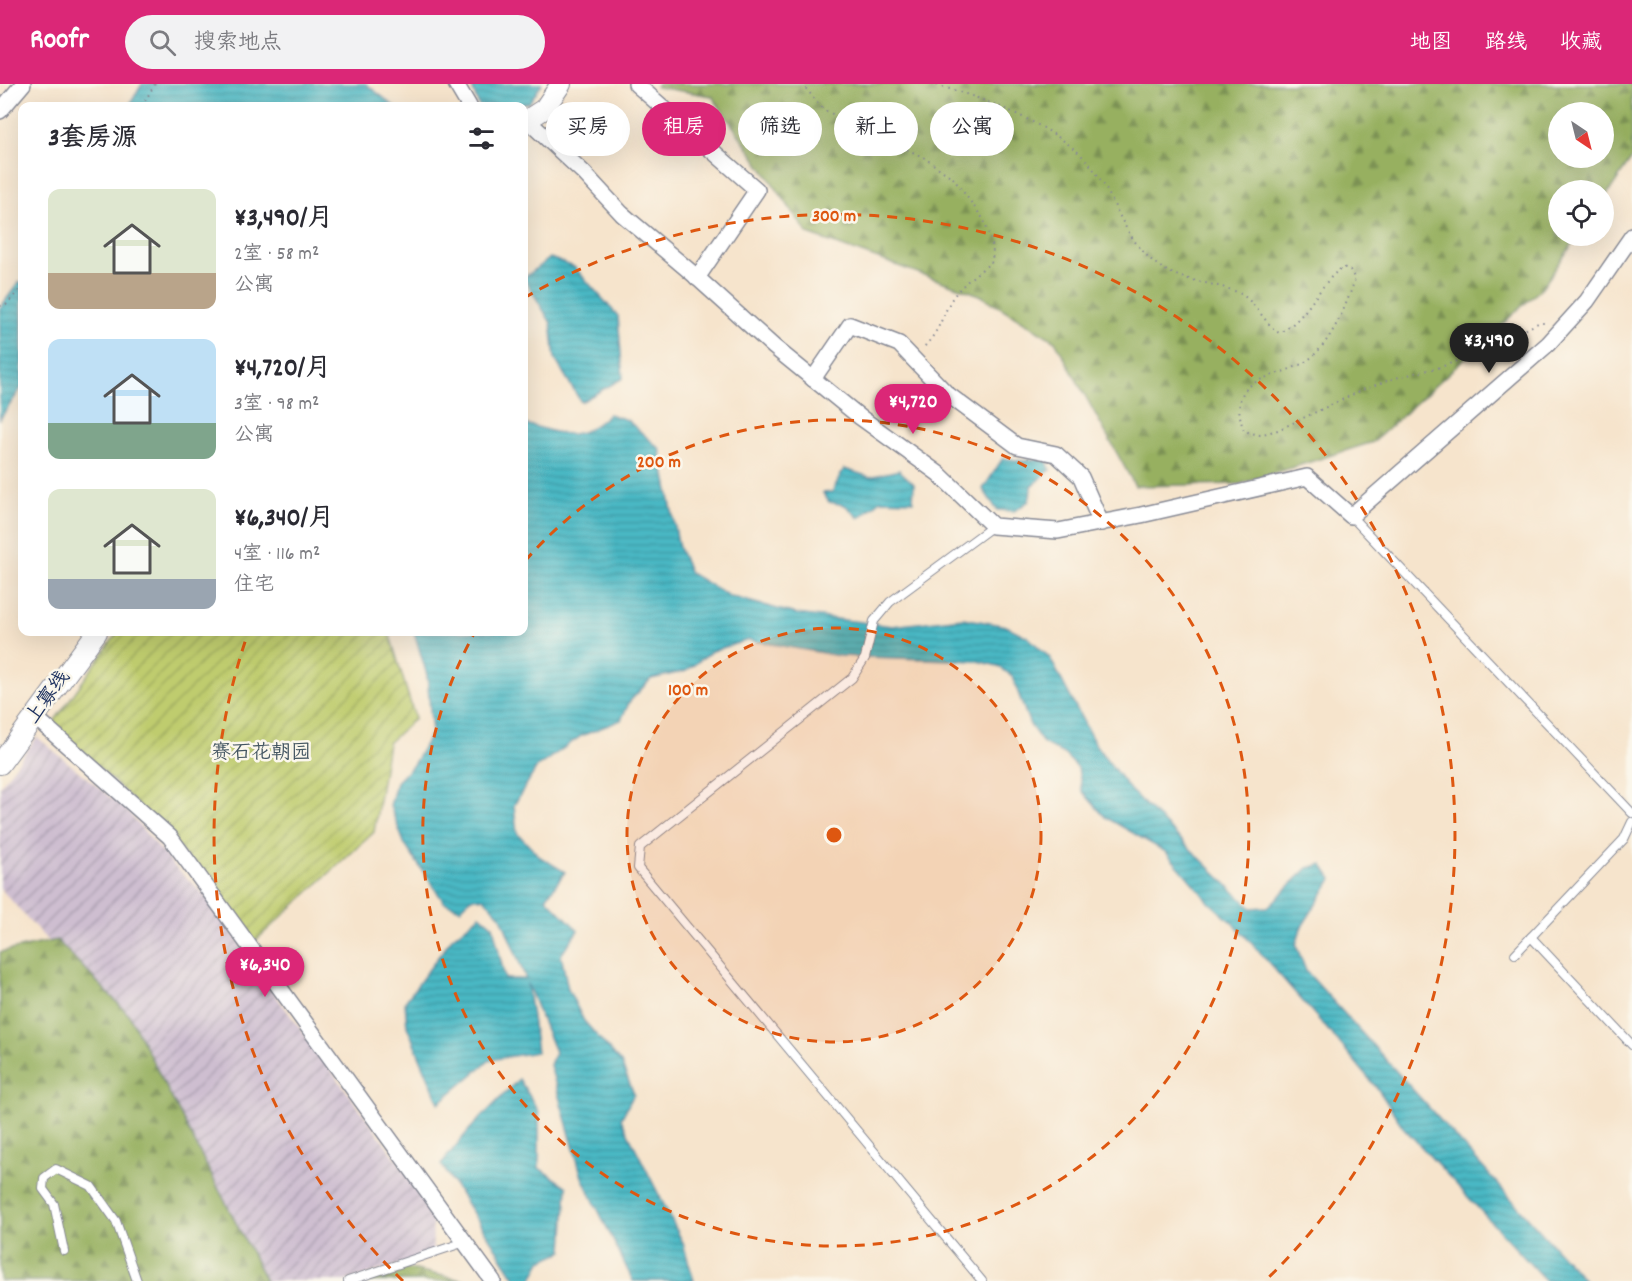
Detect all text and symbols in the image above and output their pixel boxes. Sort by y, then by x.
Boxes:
search box [125,15,545,69]
text: Roofr [30,22,89,62]
icon: search [146,26,179,59]
text: 搜索地点 [194,28,282,59]
text: 地图 [1410,29,1452,59]
text: 路线 [1485,29,1527,59]
text: 收藏 [1560,29,1602,59]
chip: 买房 [546,102,630,156]
chip: 租房 [642,102,726,156]
chip: 筛选 [738,102,822,156]
chip: 新上 [834,102,918,156]
chip: 公寓 [930,102,1014,156]
north arrow [1548,102,1614,168]
map controls [1548,102,1614,246]
text: 3套房源 [48,121,138,158]
icon: filters [465,122,498,155]
button: locate [1548,180,1614,246]
text: ¥3,490/月 [234,201,333,238]
text: 300 m [812,205,856,230]
icon: home [96,213,168,285]
text: 2室 · 58 m² [234,241,319,269]
text: 公寓 [234,272,274,300]
pin: ¥3,490 [1440,323,1538,374]
text: ¥3,490 [1464,328,1514,356]
text: ¥4,720/月 [234,351,331,388]
icon: home [96,363,168,435]
pin: ¥4,720 [864,384,962,435]
text: ¥4,720 [888,389,938,417]
text: 3室 · 98 m² [234,391,319,419]
text: 公寓 [234,422,274,450]
text: 200 m [637,451,681,476]
text: ¥6,340/月 [234,501,334,538]
icon: home [96,513,168,585]
text: 4室 · 116 m² [234,541,320,569]
text: 住宅 [234,572,274,600]
street label: 上寡线 [20,666,78,730]
text: 100 m [668,679,708,704]
park label: 赛石花朝园 [211,740,311,768]
centre of rings [824,825,844,845]
pin: ¥6,340 [216,947,314,998]
text: ¥6,340 [239,952,291,980]

